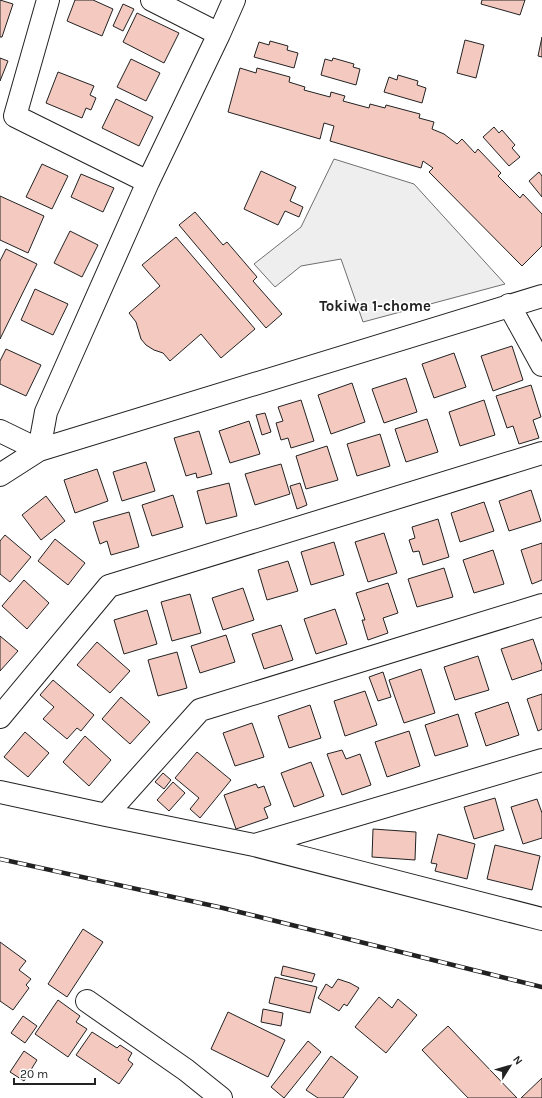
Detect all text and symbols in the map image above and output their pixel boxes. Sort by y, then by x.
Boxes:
district label: Tokiwa 1-chome [319,297,431,315]
north arrow [490,1046,530,1086]
text: N [510,1053,525,1067]
scale bar [14,1060,95,1086]
text: 20 m [20,1067,48,1081]

